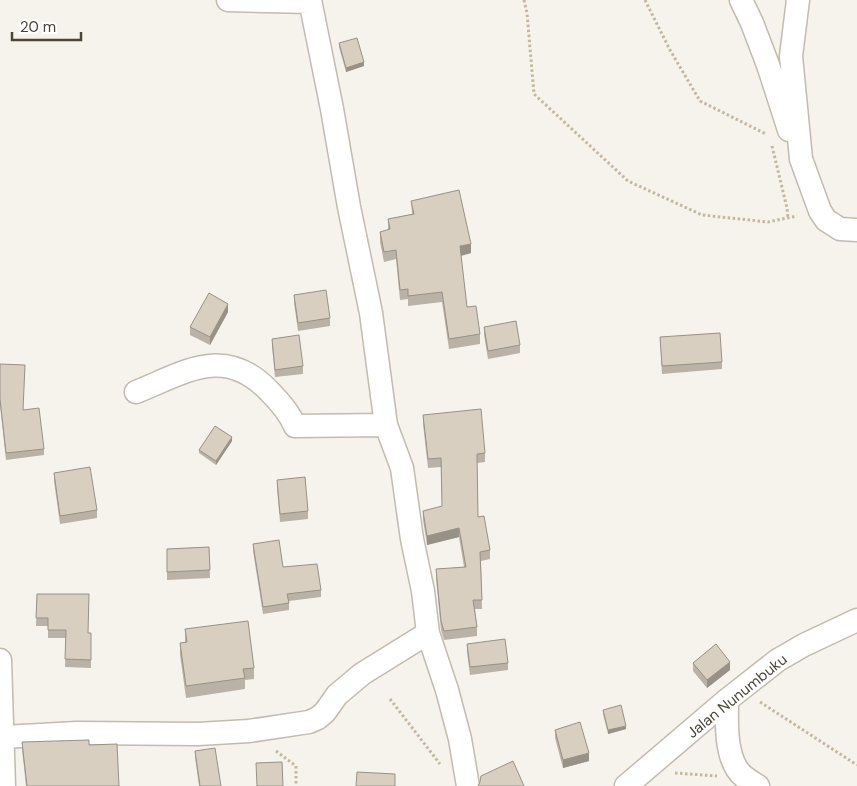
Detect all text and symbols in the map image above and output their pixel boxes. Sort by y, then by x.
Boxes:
scale bar [12,10,81,42]
text: 20 m [20,17,56,37]
street label: Jalan Nunumbuku [683,649,791,743]

